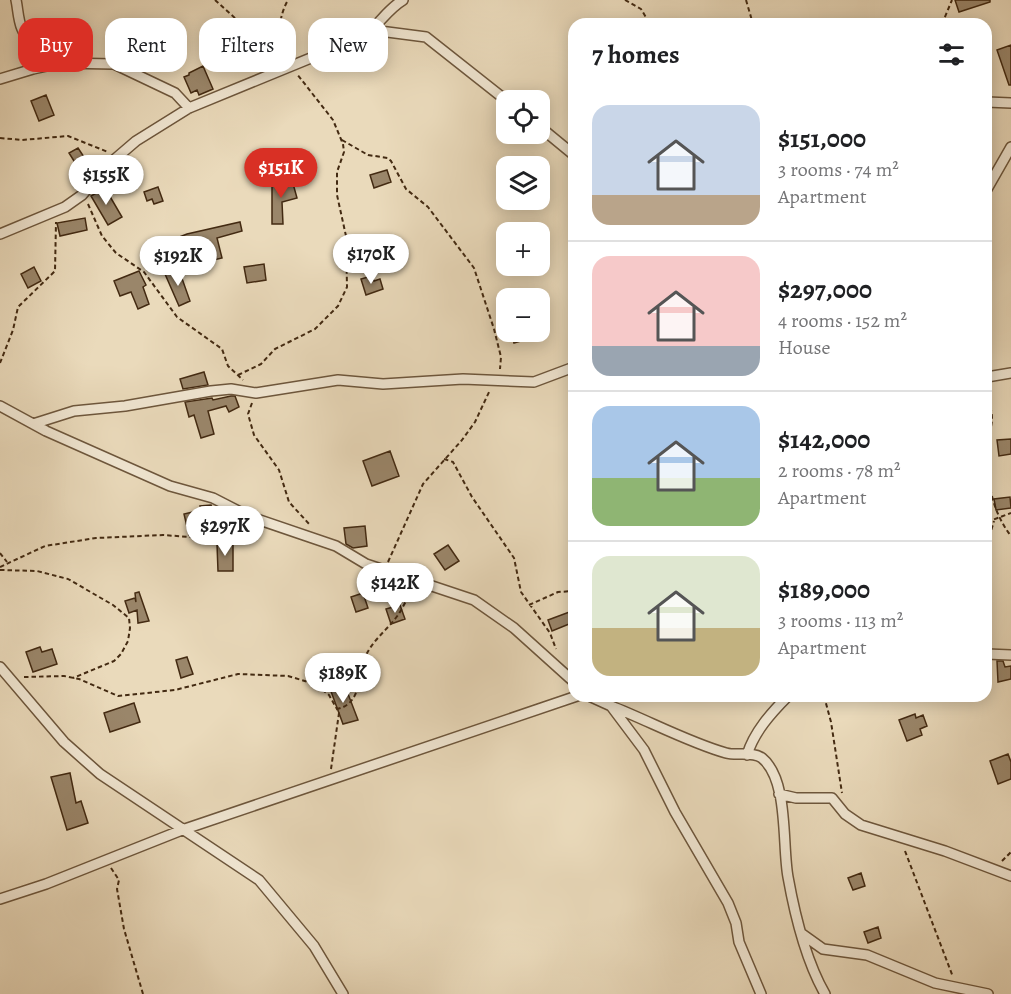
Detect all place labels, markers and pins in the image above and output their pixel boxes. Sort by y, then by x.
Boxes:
pin: $151K [239,148,323,199]
pin: $155K [64,155,148,206]
pin: $170K [329,234,413,285]
pin: $192K [136,236,220,287]
pin: $297K [183,506,267,557]
pin: $142K [353,563,437,614]
pin: $189K [301,653,385,704]

